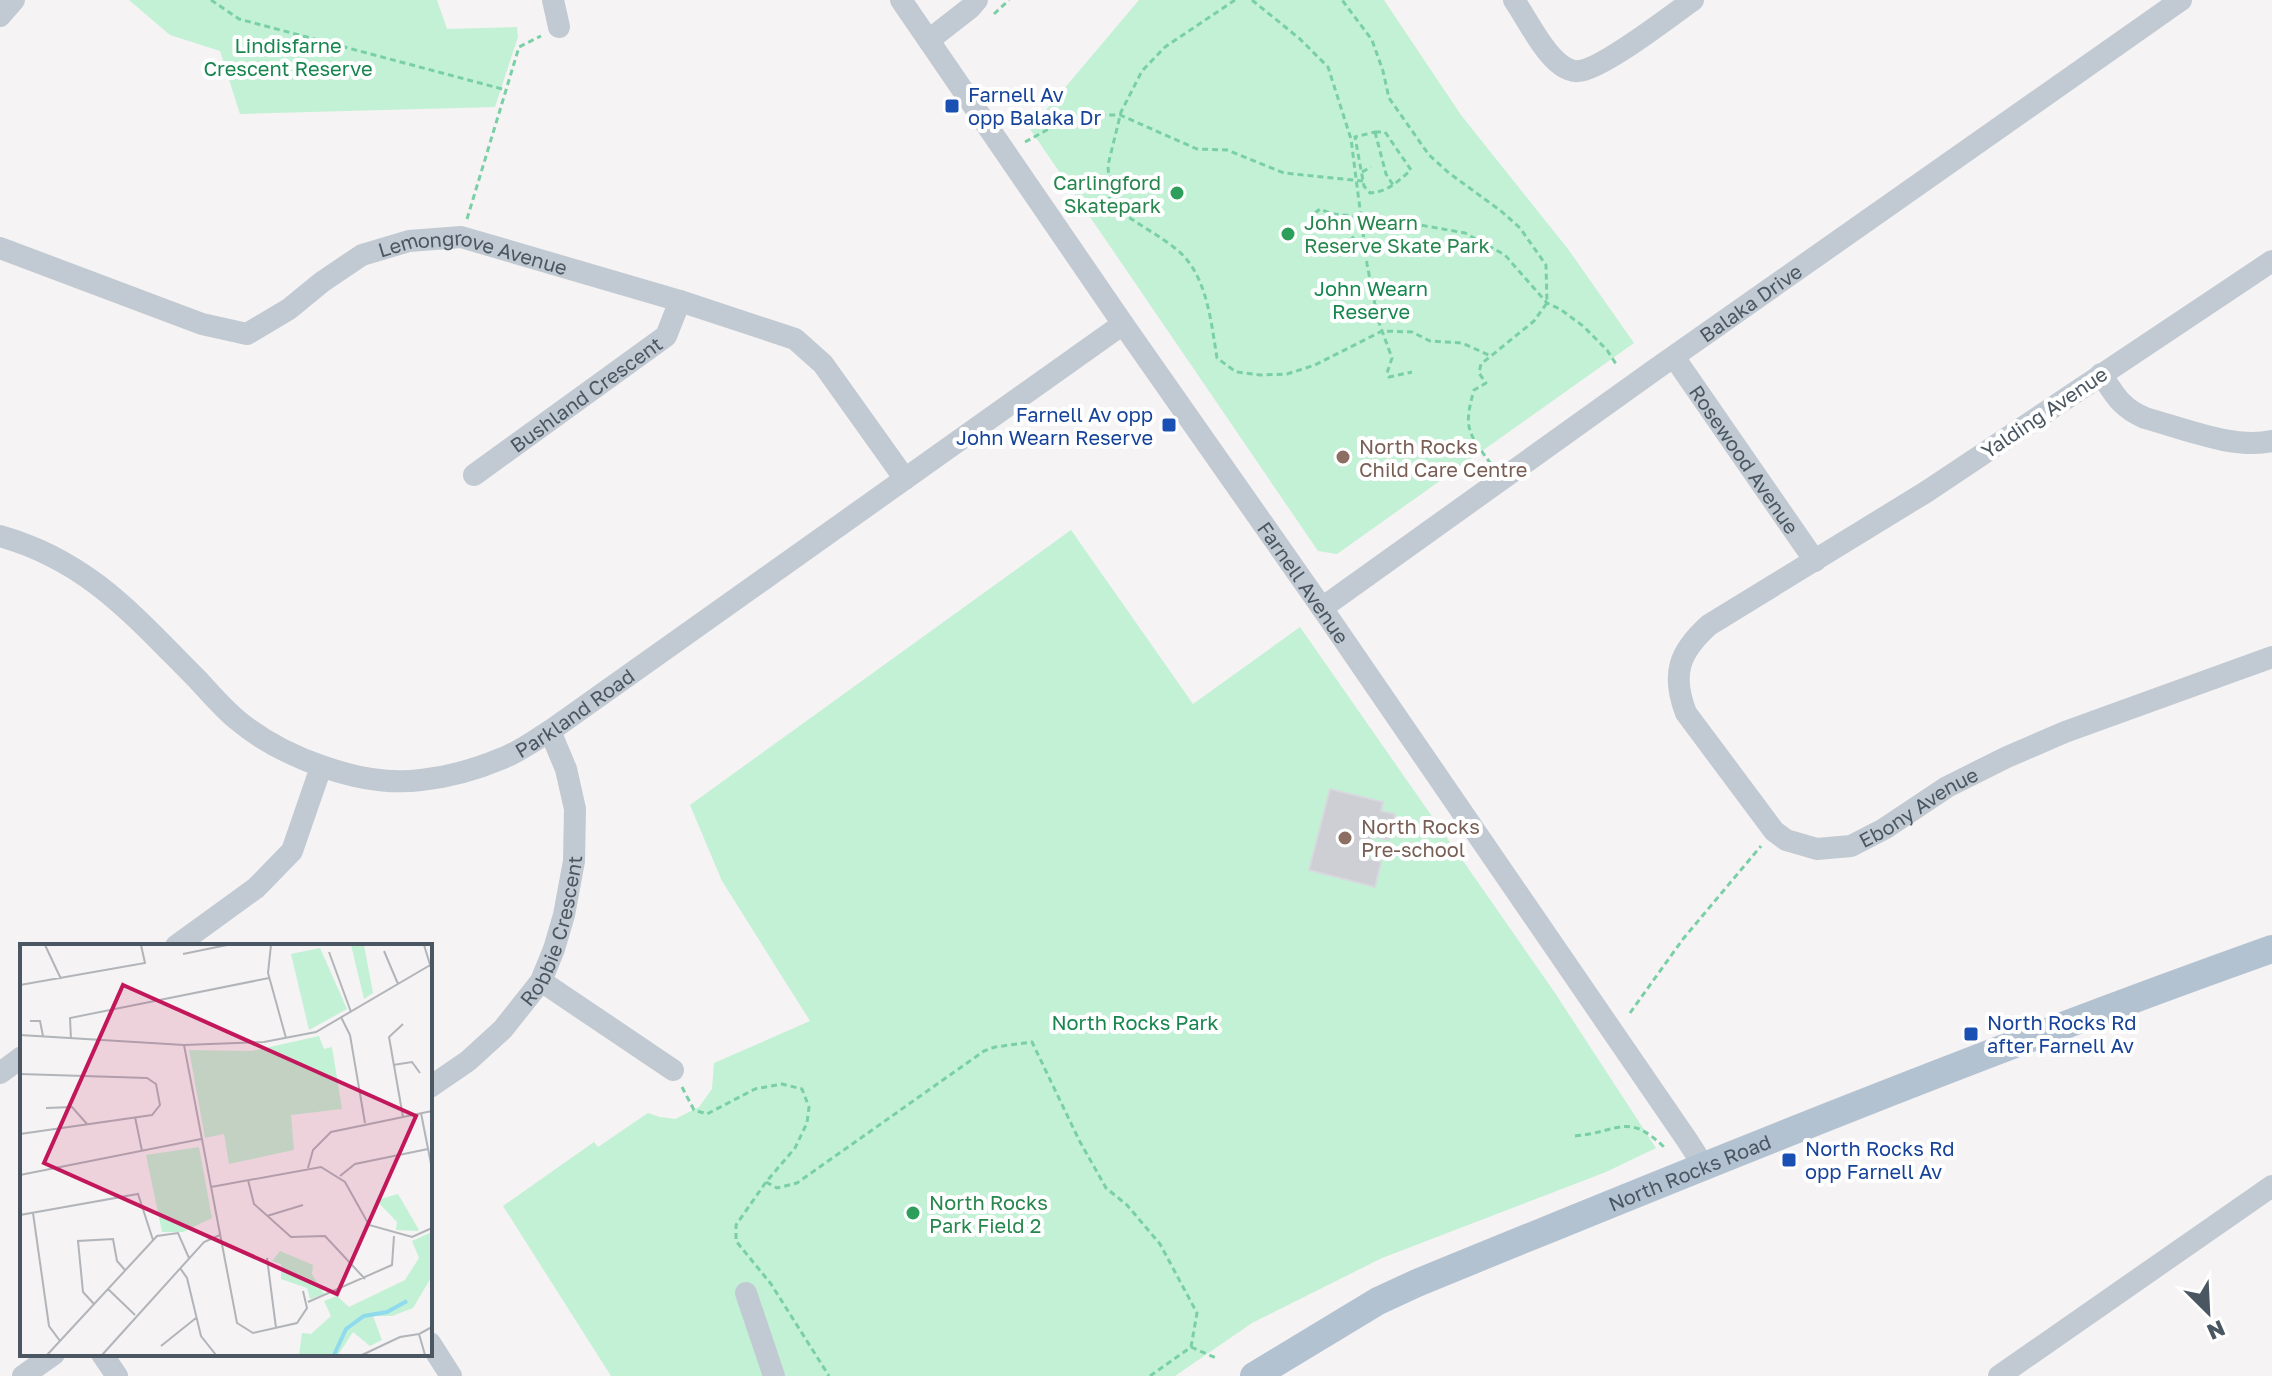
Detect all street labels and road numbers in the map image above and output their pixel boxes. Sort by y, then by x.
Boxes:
street label: Lemongrove Avenue [375,225,570,279]
street label: Balaka Drive [1695,258,1806,347]
street label: Bushland Crescent [505,331,666,457]
street label: Yalding Avenue [1977,361,2111,463]
street label: Rosewood Avenue [1685,380,1804,538]
street label: Farnell Avenue [1253,517,1355,648]
street label: Parkland Road [510,663,639,762]
street label: Ebony Avenue [1855,762,1982,852]
street label: Robbie Crescent [514,855,586,1010]
street label: North Rocks Road [1605,1129,1774,1216]

